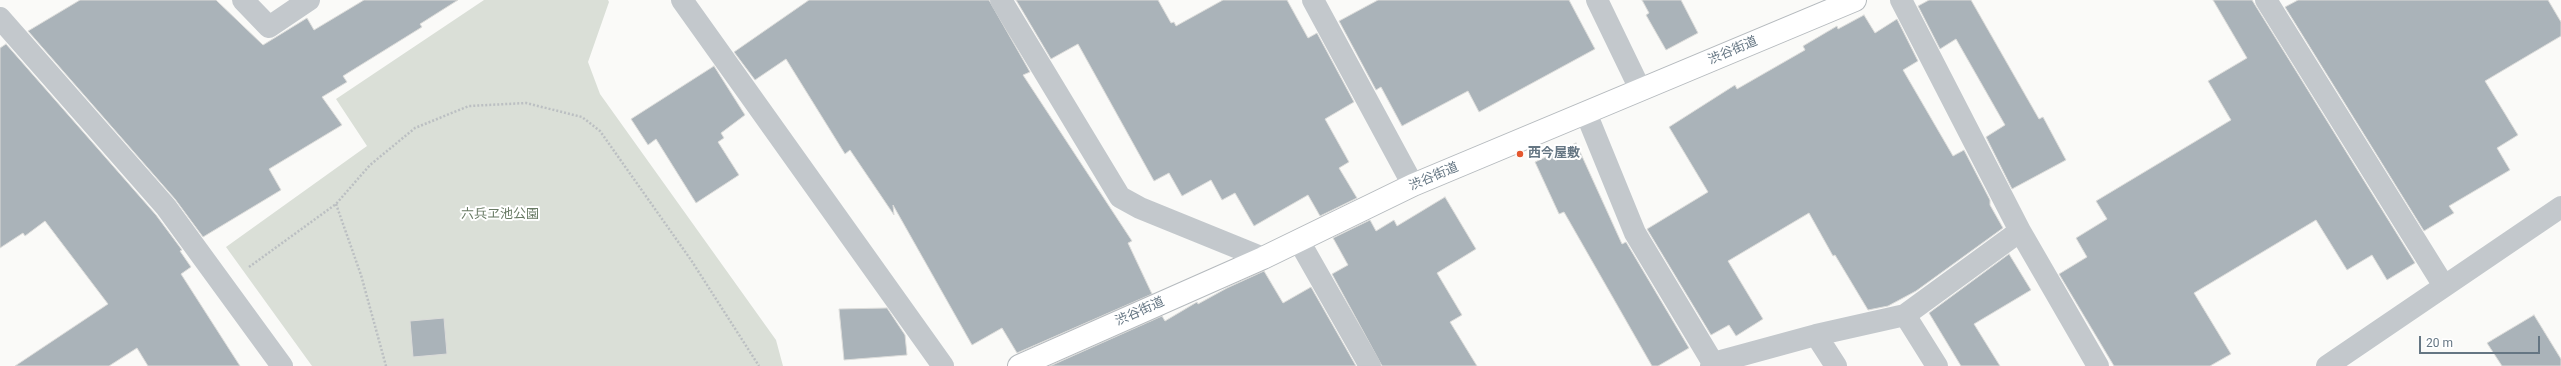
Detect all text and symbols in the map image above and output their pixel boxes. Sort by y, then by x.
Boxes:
street label: 渋谷街道 [1706,34,1760,68]
place label: 西今屋敷 [1528,146,1580,162]
marker: 西今屋敷 [1515,149,1525,159]
street label: 渋谷街道 [1407,160,1461,194]
park label: 六兵ヱ池公園 [461,207,539,223]
street label: 渋谷街道 [1113,294,1167,330]
scale bar [2421,328,2542,354]
text: 20 m [2426,336,2453,350]

